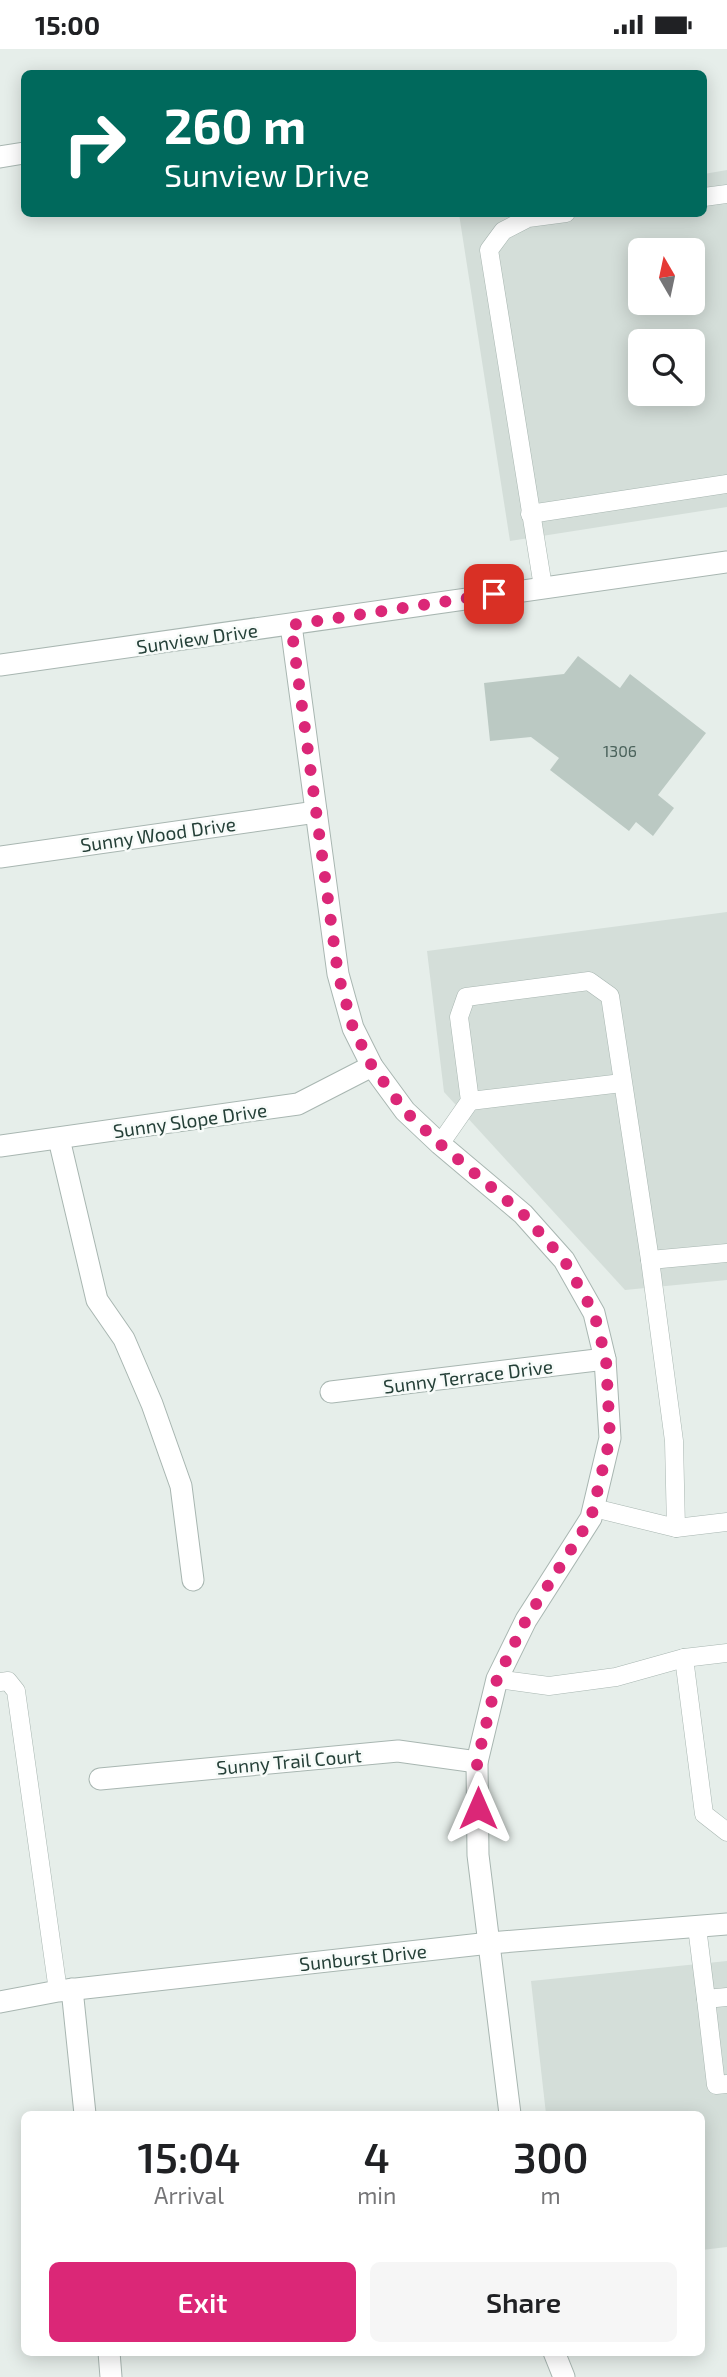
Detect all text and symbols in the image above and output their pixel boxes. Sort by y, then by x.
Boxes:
text: 15:00 [35,9,100,40]
text: 260 m [164,95,306,154]
icon: right [49,98,140,189]
text: Sunview Drive [164,155,370,193]
north arrow [628,238,705,315]
map controls [628,238,705,406]
button: search [628,329,705,406]
pin [464,564,524,624]
icon: arrive [475,575,513,613]
street label: Sunview Drive [135,618,259,658]
house number: 1306 [603,741,637,760]
street label: Sunny Wood Drive [79,812,237,856]
street label: Sunny Slope Drive [112,1098,268,1142]
street label: Sunny Terrace Drive [382,1354,554,1398]
street label: Sunny Trail Court [215,1743,363,1779]
position arrow [441,1771,515,1845]
street label: Sunburst Drive [298,1939,428,1975]
text: 15:04 [137,2131,241,2181]
text: 4 [364,2131,390,2181]
text: 300 [513,2131,588,2181]
text: Arrival [154,2181,224,2209]
text: min [357,2181,396,2209]
text: m [541,2181,561,2209]
button: Exit [49,2262,356,2342]
button: Share [370,2262,677,2342]

